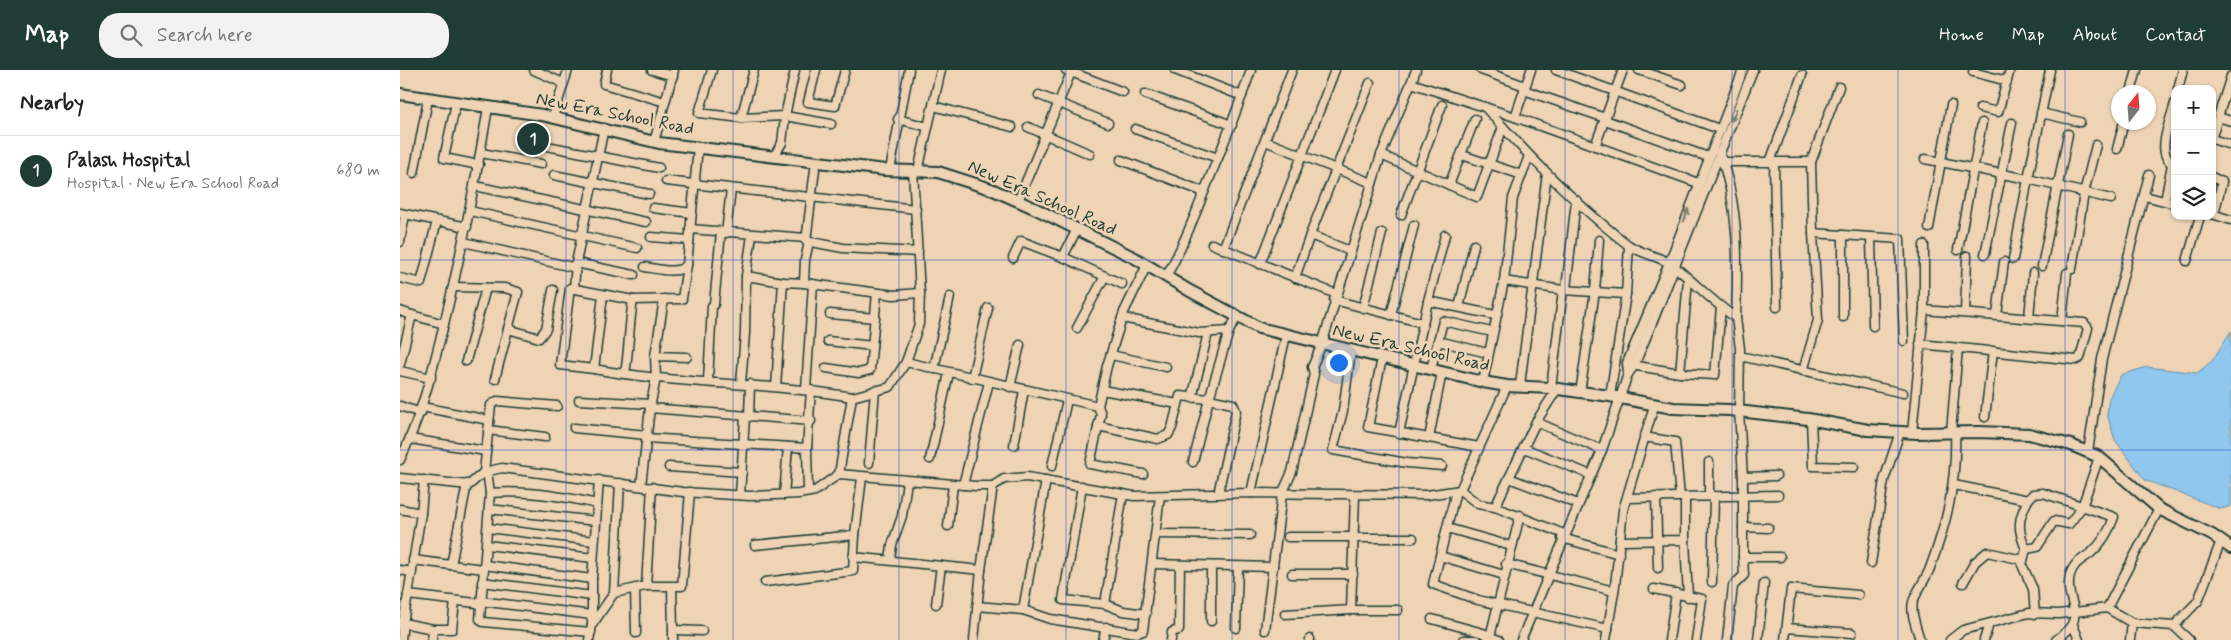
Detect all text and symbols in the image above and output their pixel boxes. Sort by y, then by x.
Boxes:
search box [99,13,449,58]
text: Map [25,20,69,51]
icon: search [117,21,145,49]
text: Search here [157,23,253,48]
text: Home [1939,23,1984,47]
text: Map [2012,23,2045,47]
text: About [2073,23,2117,47]
text: Contact [2145,23,2206,47]
north arrow [2111,85,2156,130]
map controls [2171,85,2216,220]
button: + [2171,85,2216,130]
street label: New Era School Road [534,87,696,141]
text: Nearby [20,89,84,117]
one-way arrow [1730,108,1738,122]
pin: 1 [517,120,549,158]
button: − [2171,130,2216,175]
text: Palash Hospital [67,148,190,173]
street label: New Era School Road [964,154,1120,242]
text: 1 [32,160,40,181]
text: 680 m [336,160,380,181]
text: Hospital · New Era School Road [67,173,279,194]
button: layers [2171,175,2216,220]
one-way arrow [1683,207,1690,222]
street label: New Era School Road [1330,318,1492,378]
your location [1326,350,1352,376]

